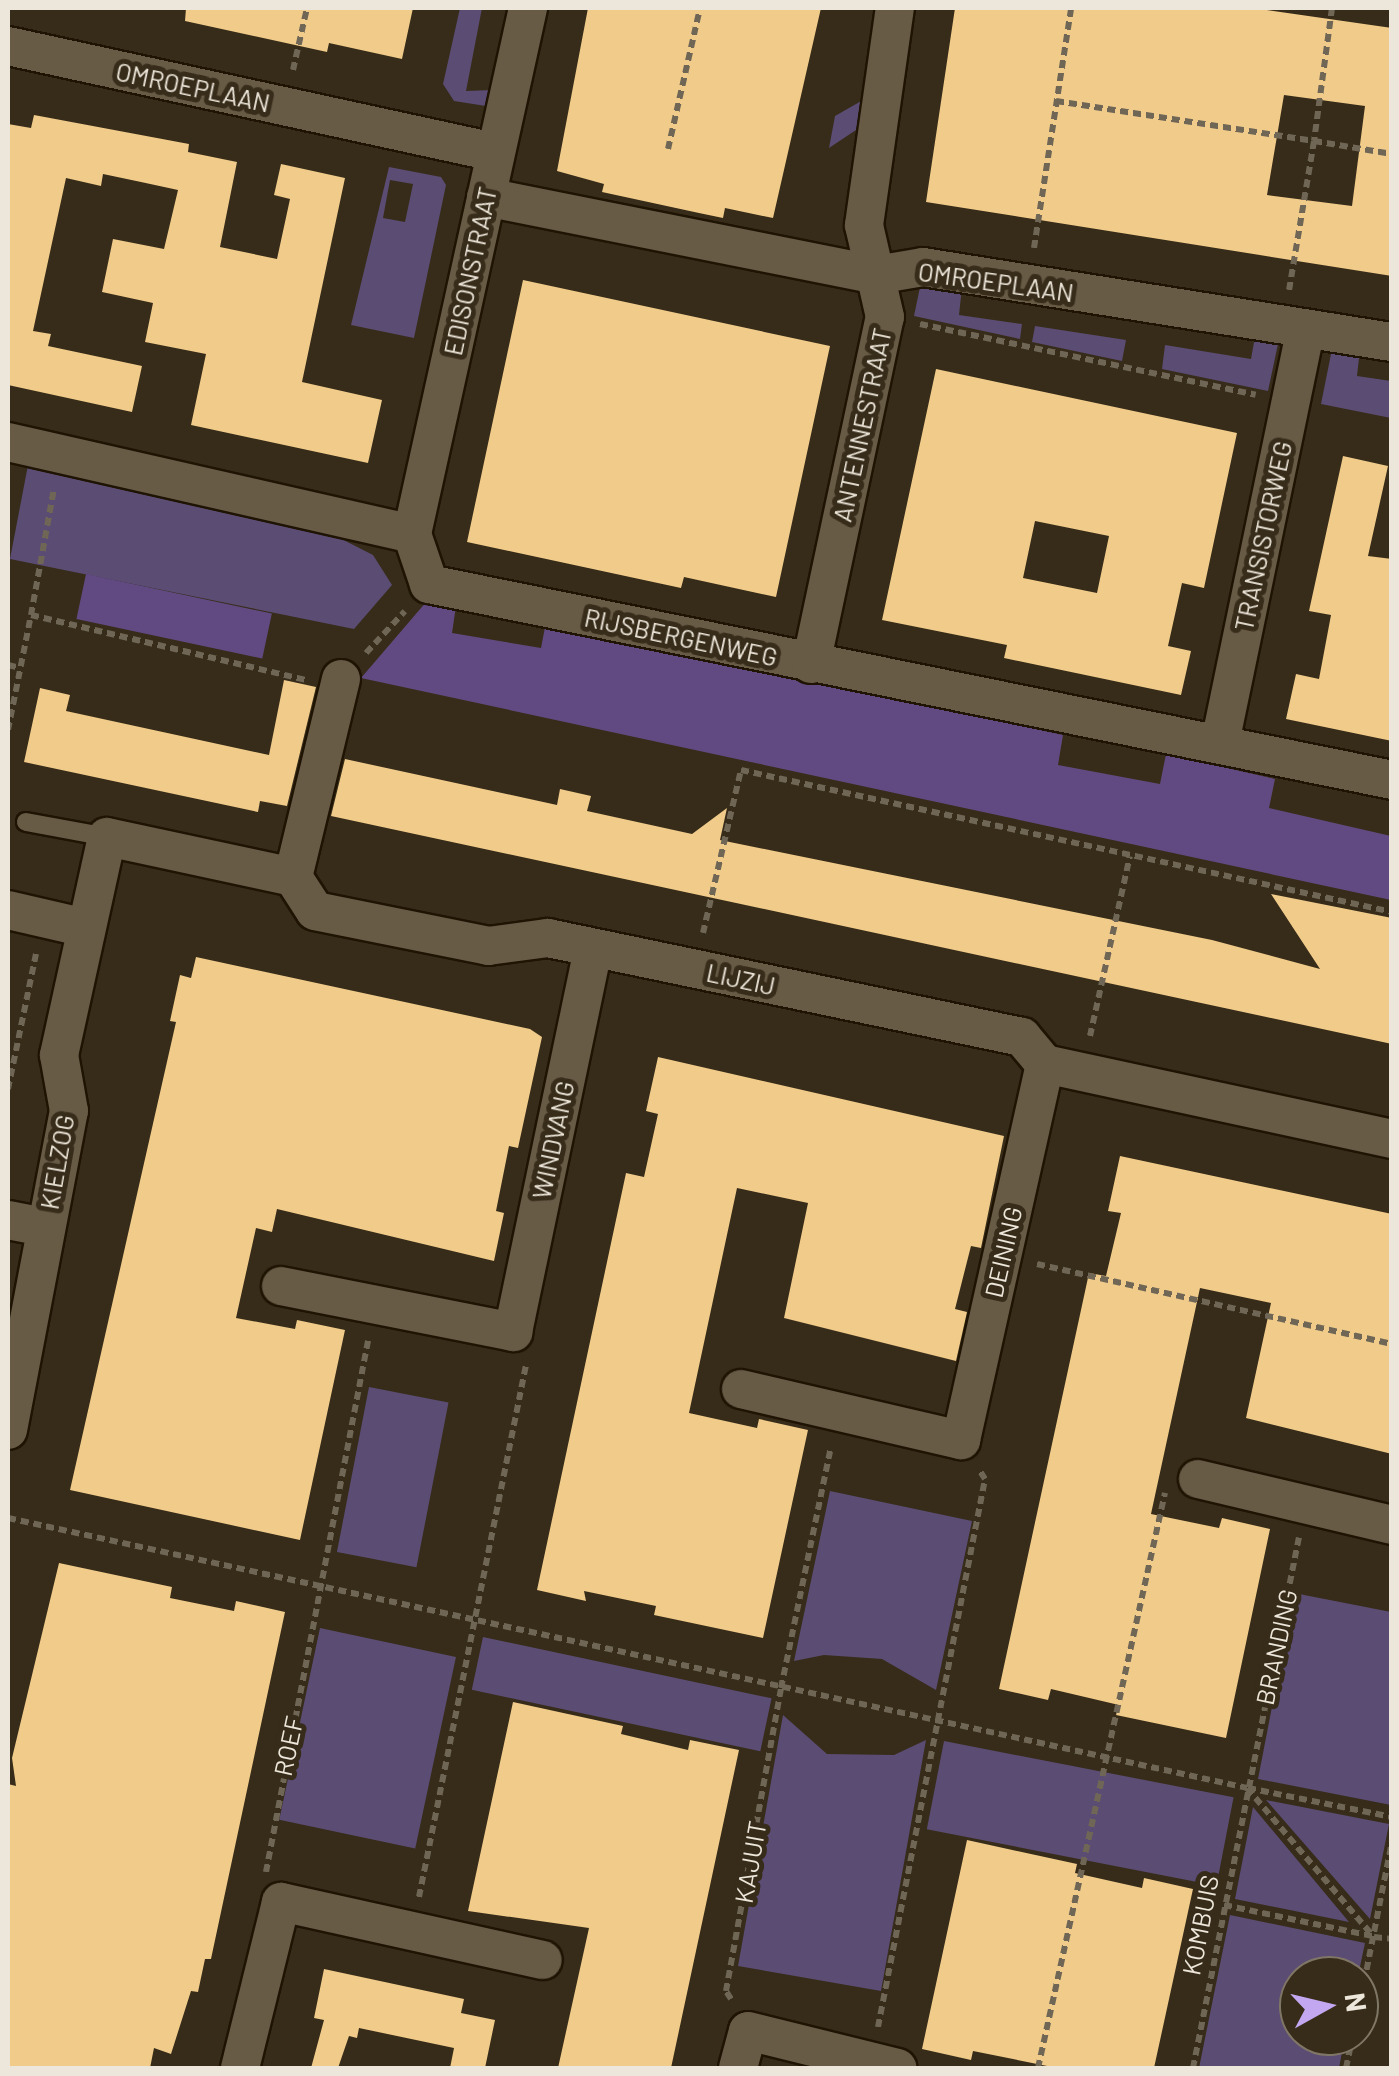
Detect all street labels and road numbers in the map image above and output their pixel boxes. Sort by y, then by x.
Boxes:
street label: OMROEPLAAN [113,56,273,118]
street label: EDISONSTRAAT [437,184,503,358]
street label: OMROEPLAAN [916,256,1076,308]
street label: ANTENNESTRAAT [827,325,897,525]
street label: TRANSISTORWEG [1228,438,1298,634]
street label: RIJSBERGENWEG [582,602,780,672]
street label: LIJZIJ [704,957,778,1001]
street label: WINDVANG [526,1078,580,1202]
street label: KIELZOG [34,1112,80,1212]
street label: DEINING [978,1203,1028,1301]
street label: BRANDING [1249,1586,1303,1708]
street label: ROEF [267,1713,309,1779]
street label: KAJUIT [728,1819,772,1905]
street label: KOMBUIS [1176,1872,1224,1978]

